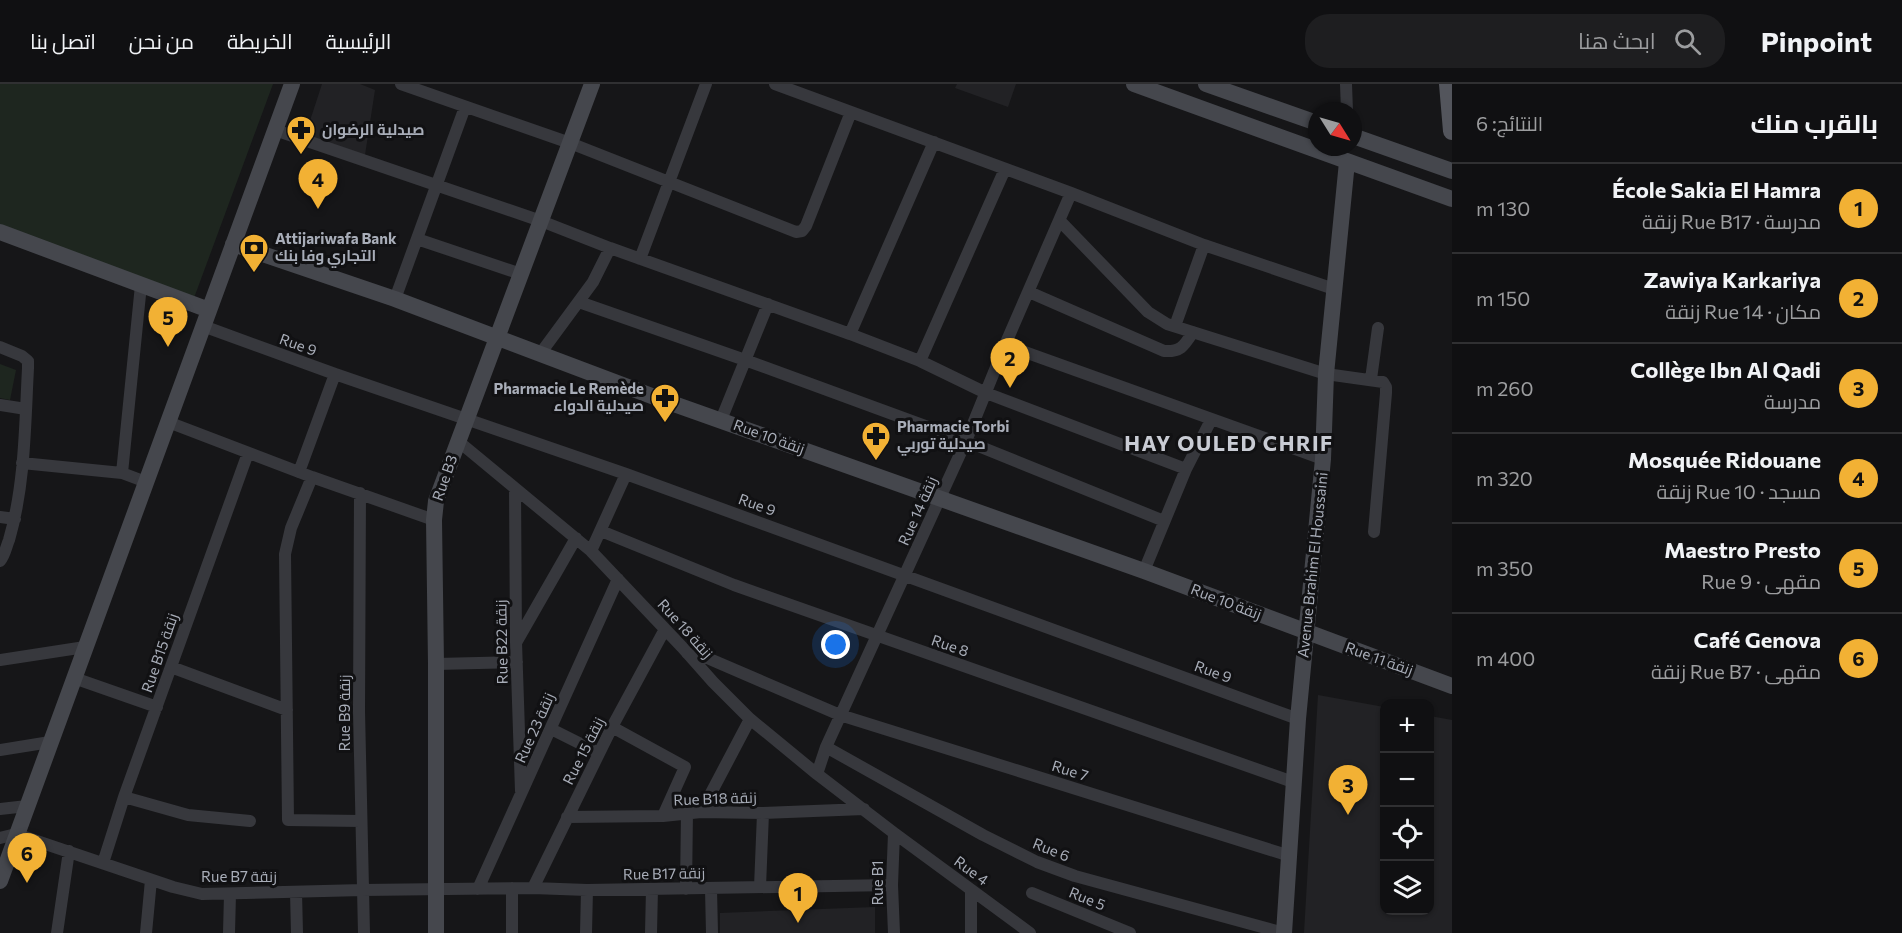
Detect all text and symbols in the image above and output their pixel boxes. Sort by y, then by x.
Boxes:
search box [1305,14,1725,68]
text: Pinpoint [1761,24,1872,58]
icon: search [1671,25,1704,58]
text: ابحث هنا [1578,27,1656,54]
text: اتصل بنا [30,28,96,53]
text: من نحن [129,28,194,53]
text: الخريطة [227,28,293,53]
text: الرئيسية [326,28,391,53]
north arrow [1308,102,1362,156]
text: بالقرب منك [1750,107,1878,138]
text: النتائج: 6 [1476,111,1543,135]
pharmacy icon: صيدلية الرضوان [285,114,317,156]
place label: صيدلية الرضوان [322,120,424,139]
pin: 4 [298,160,338,209]
text: École Sakia El Hamra [1612,176,1821,203]
text: 130 m [1476,196,1530,220]
text: 1 [1854,196,1863,220]
text: مدرسة · Rue B17 زنقة [1642,209,1821,233]
place label: Attijariwafa Bank التجاري وفا بنك [275,229,397,268]
bank icon: Attijariwafa Bank التجاري وفا بنك [238,232,270,274]
text: Zawiya Karkariya [1644,266,1821,293]
text: 150 m [1476,286,1530,310]
text: 2 [1853,286,1864,310]
pin: 5 [148,298,188,347]
text: مكان · Rue 14 زنقة [1665,299,1821,323]
street label: Rue 9 [277,329,319,359]
pin: 2 [990,338,1030,388]
text: Collège Ibn Al Qadi [1630,356,1821,383]
text: 260 m [1476,376,1534,400]
text: 3 [1853,376,1864,400]
place label: Pharmacie Le Remède صيدلية الدواء [493,379,644,415]
pharmacy icon: Pharmacie Le Remède صيدلية الدواء [649,382,681,424]
text: مدرسة [1764,389,1821,413]
street label: Rue 10 زنقة [731,415,807,458]
place label: Pharmacie Torbi صيدلية توربي [897,417,1010,456]
pharmacy icon: Pharmacie Torbi صيدلية توربي [860,420,892,462]
district label: HAY OULED CHRIF [1124,430,1334,455]
text: Mosquée Ridouane [1628,446,1821,473]
street label: Rue B3 [428,452,460,503]
text: 320 m [1476,466,1533,490]
text: 4 [1852,466,1865,490]
street label: Avenue Brahim El Houssaini [1293,471,1331,659]
street label: Rue 14 زنقة [894,473,941,548]
text: مسجد · Rue 10 زنقة [1657,479,1821,503]
street label: Rue 9 [736,489,778,519]
text: Maestro Presto [1664,536,1821,563]
text: 350 m [1476,556,1533,580]
text: 5 [1853,556,1864,580]
text: مقهى · Rue 9 [1701,569,1821,593]
street label: Rue 10 زنقة [1188,579,1264,624]
street label: Rue 18 زنقة [654,595,717,662]
street label: Rue B22 زنقة [491,600,512,684]
street label: Rue B15 زنقة [137,611,182,695]
text: Café Genova [1694,626,1821,653]
your location [821,630,850,659]
street label: Rue 8 [929,630,971,660]
street label: Rue 11 زنقة [1343,637,1416,680]
text: 400 m [1476,646,1535,670]
text: 6 [1852,646,1865,670]
street label: Rue 9 [1192,656,1234,686]
text: مقهى · Rue B7 زنقة [1651,659,1821,683]
street label: Rue B9 زنقة [335,674,354,752]
street label: Rue 23 زنقة [511,690,558,766]
map controls [1380,699,1434,915]
button: + [1380,699,1434,753]
street label: Rue 15 زنقة [558,714,609,788]
button: − [1380,753,1434,807]
street label: Rue 7 [1050,756,1091,784]
pin: 3 [1328,766,1368,815]
street label: Rue B18 زنقة [673,788,757,809]
button: locate [1380,807,1434,861]
pin: 6 [8,834,46,883]
street label: Rue 6 [1030,834,1072,865]
street label: Rue 4 [951,852,992,889]
street label: Rue B1 [868,860,886,906]
button: layers [1380,861,1434,915]
street label: Rue B17 زنقة [623,863,705,884]
street label: Rue B7 زنقة [201,867,277,886]
pin: 1 [778,874,818,923]
street label: Rue 5 [1067,883,1108,913]

